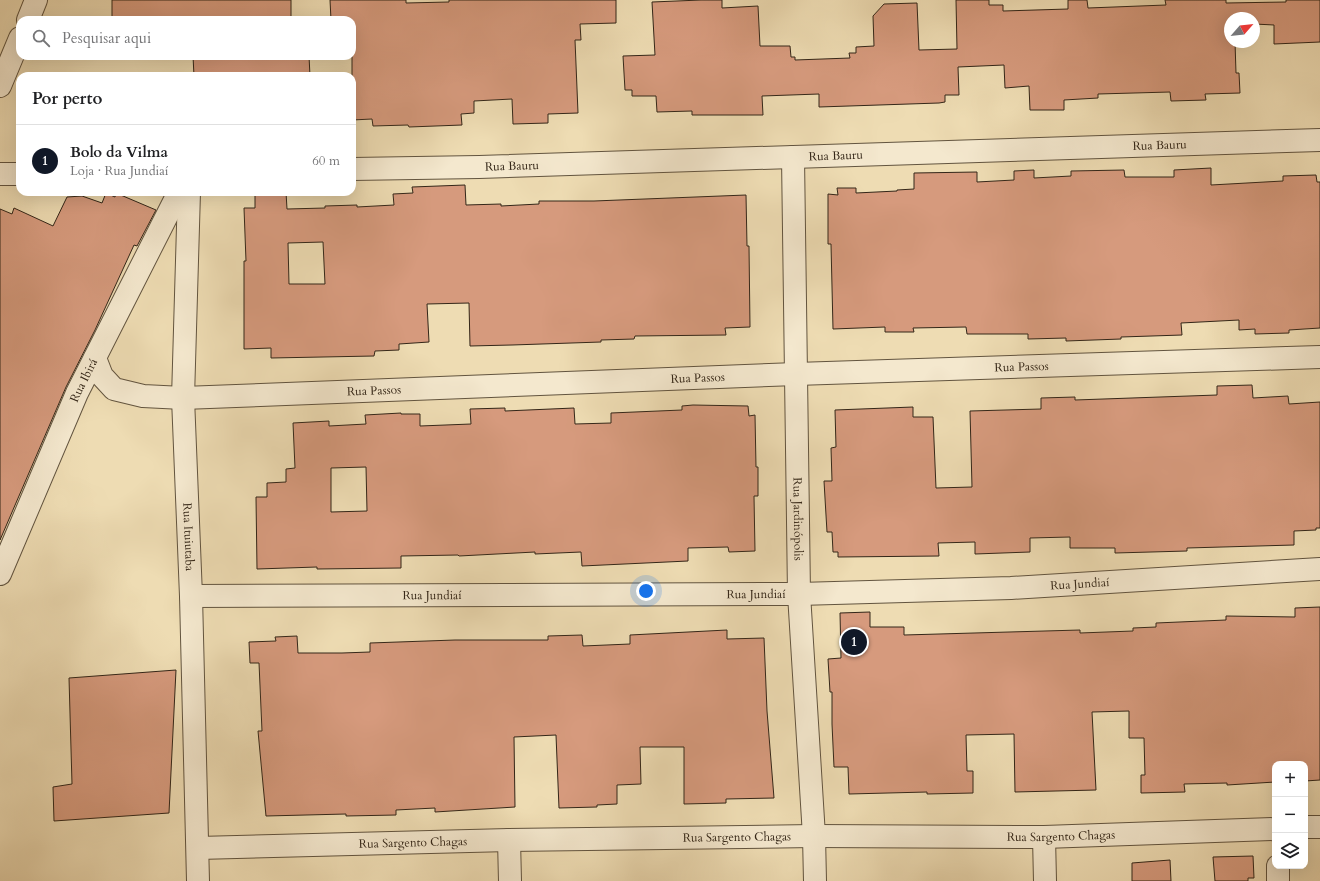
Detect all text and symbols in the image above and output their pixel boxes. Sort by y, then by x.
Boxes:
north arrow [1224,12,1260,48]
search box [16,16,356,60]
icon: search [30,27,52,49]
text: Pesquisar aqui [62,28,151,48]
text: Por perto [32,87,102,110]
street label: Rua Bauru [1132,136,1187,154]
text: Bolo da Vilma [70,142,168,162]
street label: Rua Bauru [808,147,864,164]
text: 1 [42,152,48,170]
text: 60 m [312,152,340,170]
street label: Rua Bauru [485,157,540,175]
text: Loja · Rua Jundiaí [70,162,168,180]
street label: Rua Ibirá [66,355,102,405]
street label: Rua Passos [994,358,1049,376]
street label: Rua Passos [670,369,725,387]
street label: Rua Passos [347,381,401,400]
street label: Rua Jardinópolis [789,477,807,561]
street label: Rua Ituiutaba [179,502,198,572]
street label: Rua Jundiaí [1050,574,1110,594]
your location [636,581,656,601]
street label: Rua Jundiaí [726,586,786,602]
street label: Rua Jundiaí [402,587,462,603]
pin: 1 [841,627,867,657]
map controls [1272,761,1308,869]
button: + [1272,761,1308,797]
button: − [1272,797,1308,833]
street label: Rua Sargento Chagas [1007,827,1115,845]
street label: Rua Sargento Chagas [683,828,791,846]
street label: Rua Sargento Chagas [359,833,467,852]
button: layers [1272,833,1308,869]

